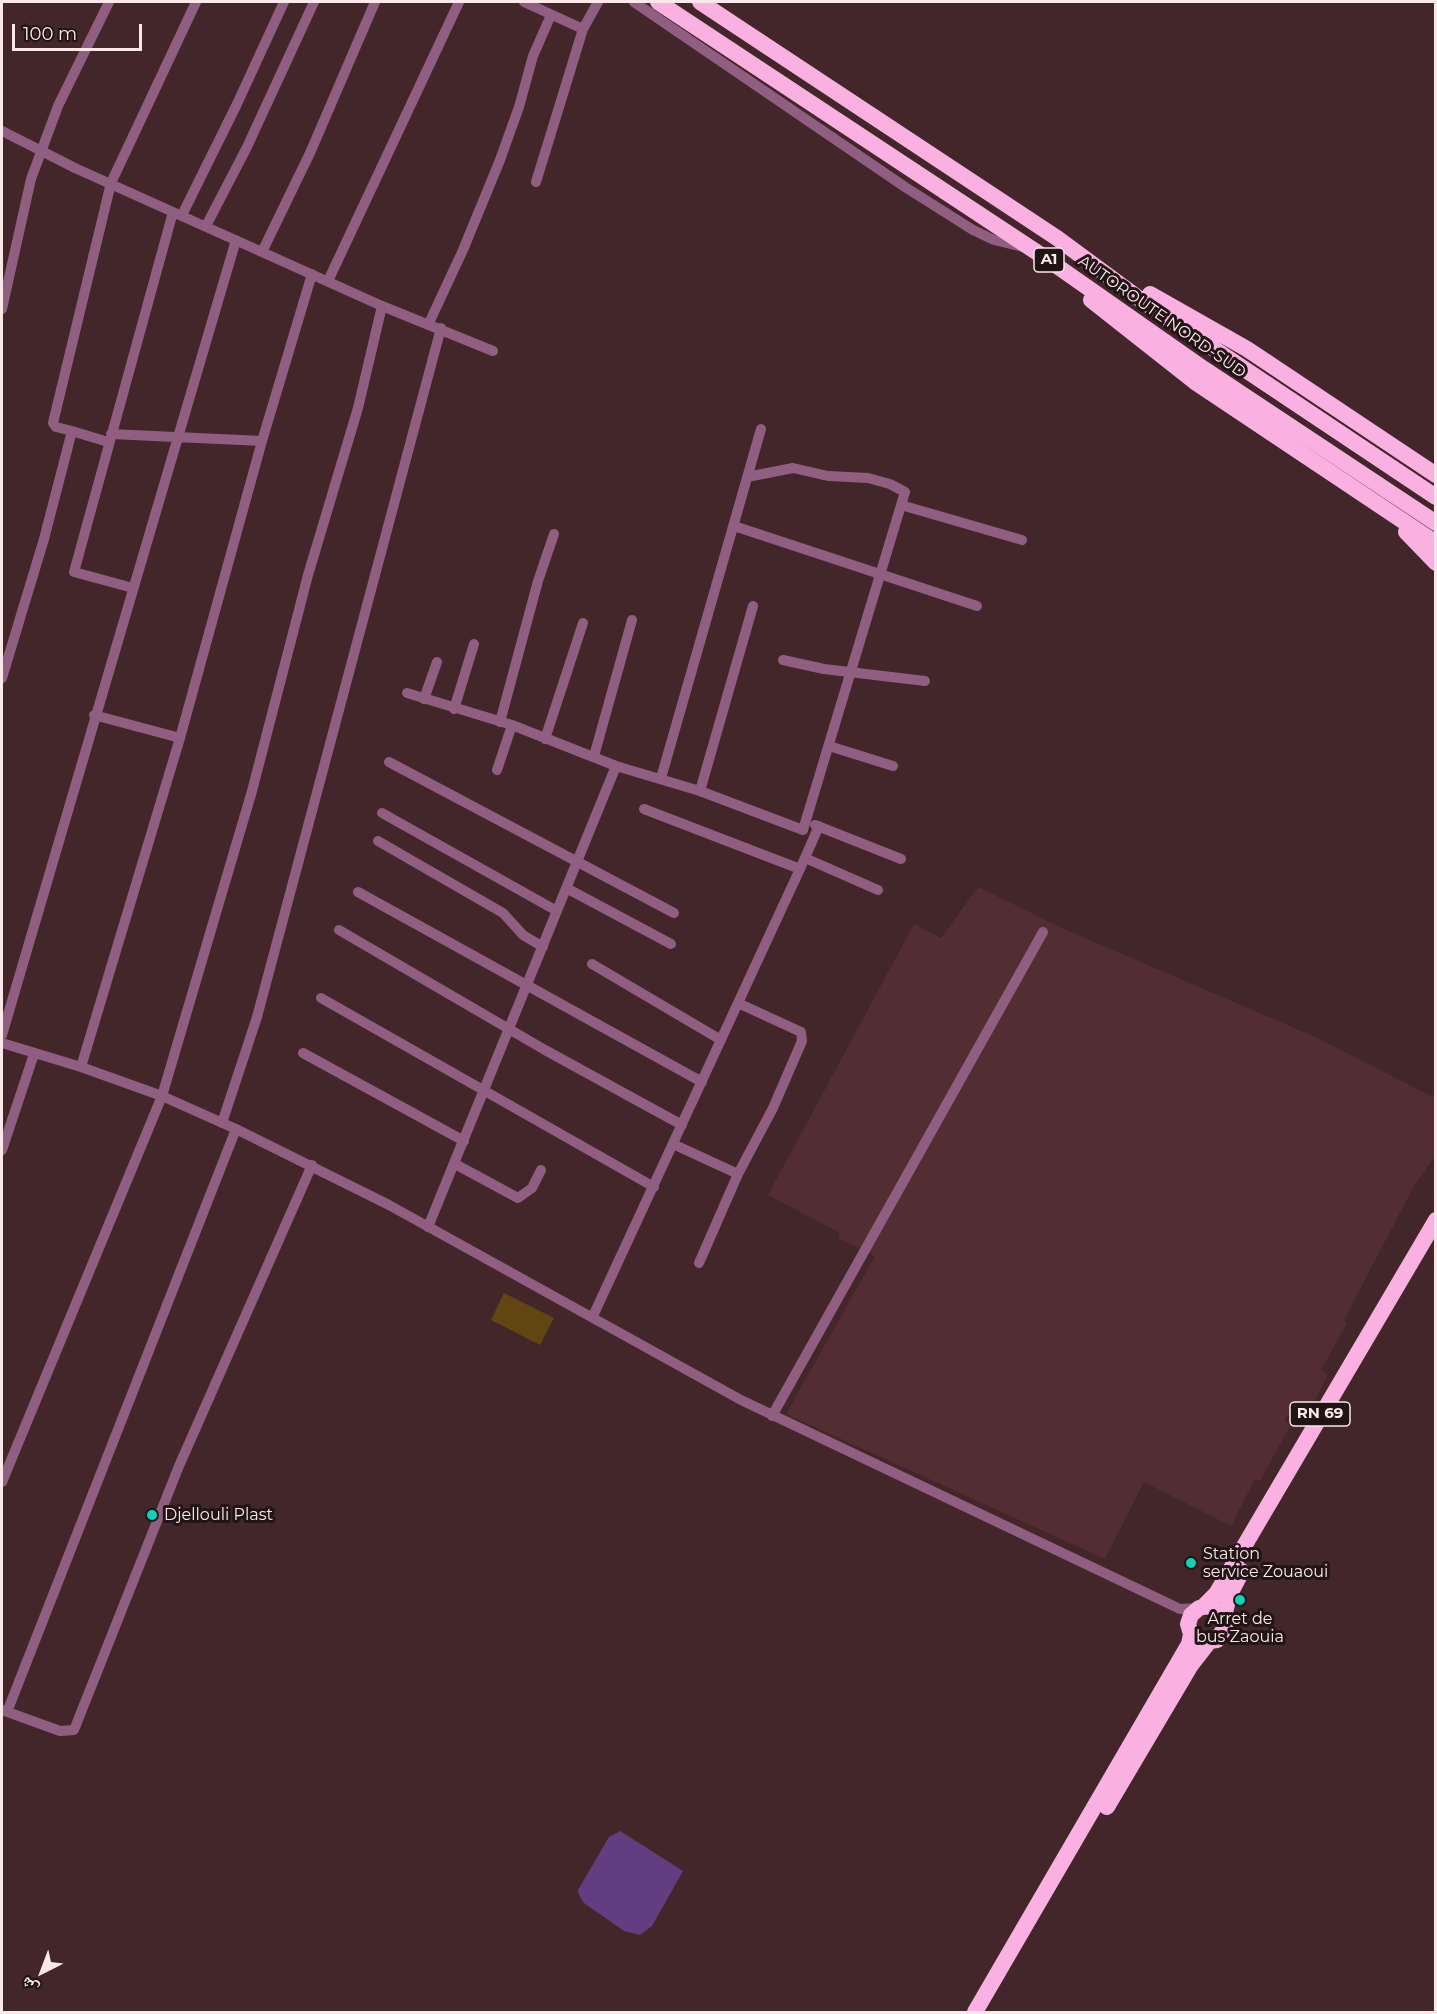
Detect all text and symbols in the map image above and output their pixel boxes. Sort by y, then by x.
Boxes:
scale bar [15,12,146,50]
text: 100 m [23,23,77,45]
road number: A1 [1034,248,1064,272]
street label: AUTOROUTE NORD-SUD [1074,252,1250,382]
road number: RN 69 [1290,1402,1350,1426]
place label: Djellouli Plast [164,1505,273,1525]
marker: Djellouli Plast [145,1508,159,1522]
place label: Station service Zouaoui [1203,1544,1328,1582]
marker: Station service Zouaoui [1184,1556,1198,1570]
marker: Arret de bus Zaouia [1233,1593,1247,1607]
place label: Arret de bus Zaouia [1196,1609,1284,1647]
north arrow [12,1942,72,2002]
text: ش [17,1973,42,1998]

